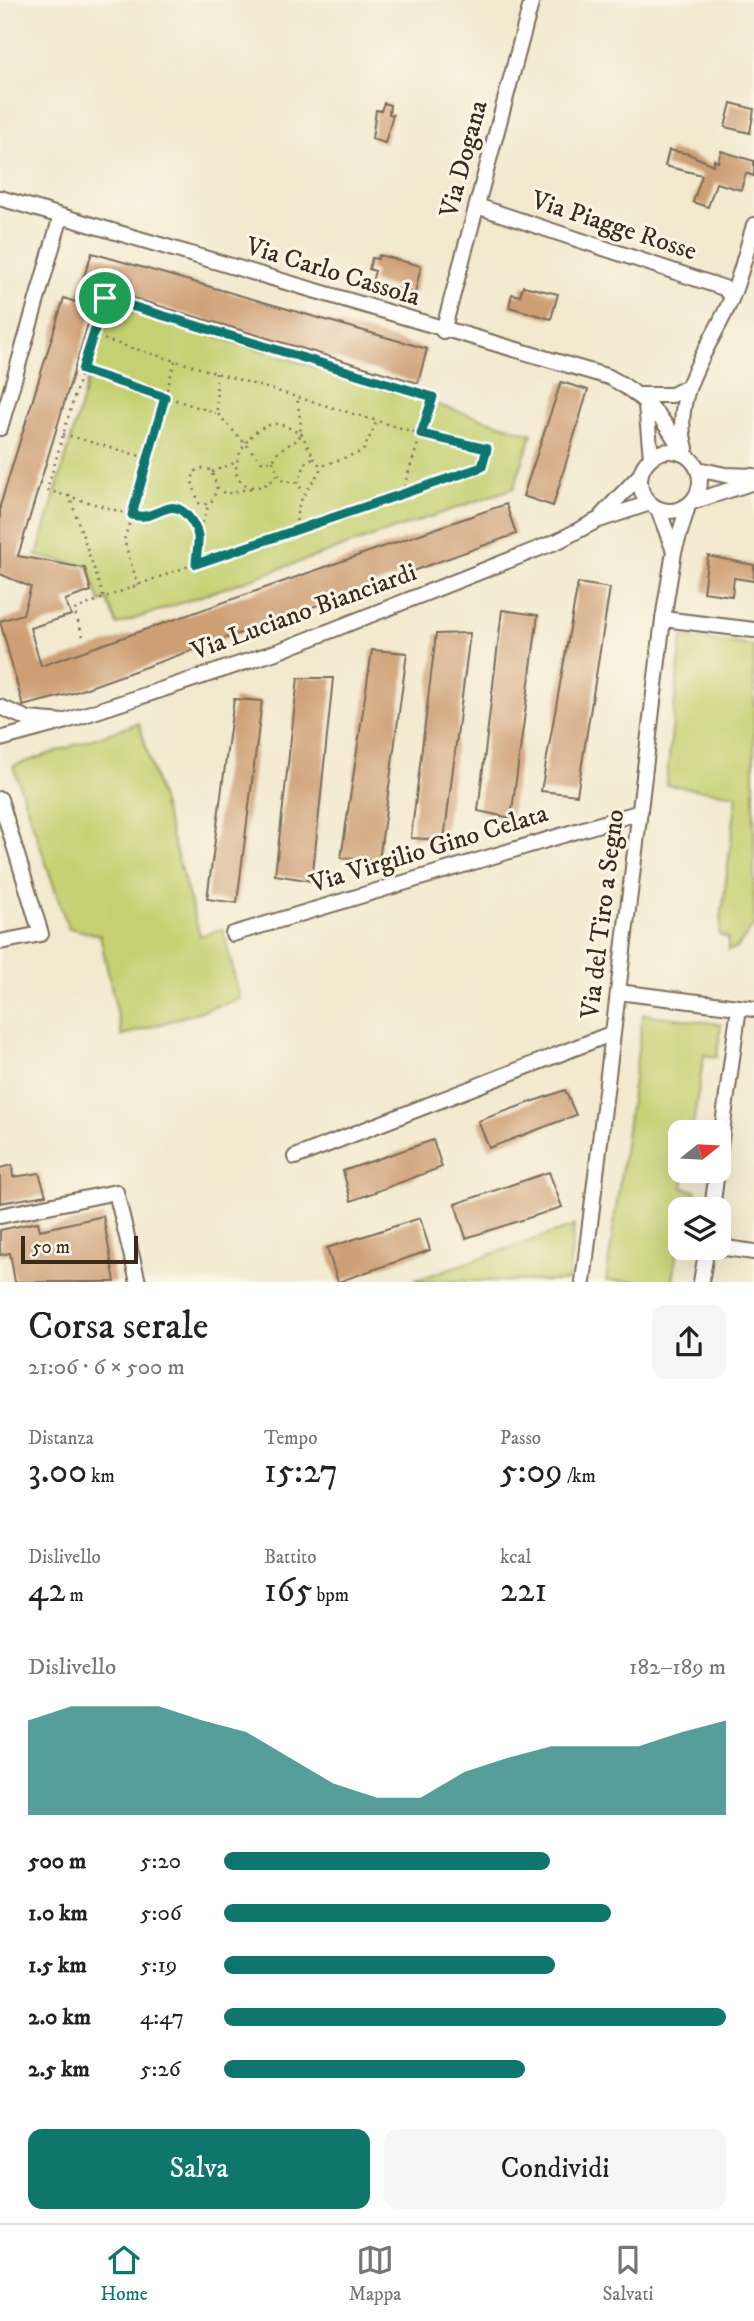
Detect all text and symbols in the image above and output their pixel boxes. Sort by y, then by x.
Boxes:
street label: Via Dogana [432,97,495,222]
street label: Via Piagge Rosse [526,183,701,268]
street label: Via Carlo Cassola [241,230,424,314]
pin [75,268,135,328]
icon: arrive [86,279,124,317]
street label: Via Luciano Bianciardi [186,556,421,668]
street label: Via Virgilio Gino Celata [305,797,552,901]
street label: Via del Tiro a Segno [574,807,632,1022]
north arrow [668,1120,732,1183]
map controls [668,1120,731,1260]
button: layers [668,1197,731,1260]
scale bar [21,1232,138,1264]
text: 50 m [32,1236,70,1259]
text: Corsa serale [28,1303,208,1351]
button: share [652,1305,726,1379]
text: 21:06 · 6 × 500 m [28,1353,185,1382]
text: Distanza [28,1427,94,1450]
text: Tempo [264,1427,317,1450]
text: Passo [500,1427,541,1450]
text: 3.00 [28,1450,87,1494]
text: 15:27 [264,1450,338,1494]
text: 5:09 [500,1450,563,1494]
text: km [87,1465,115,1488]
text: /km [563,1465,596,1488]
text: Dislivello [28,1546,101,1569]
text: Battito [264,1546,316,1569]
text: kcal [500,1546,531,1569]
text: 42 [28,1569,65,1613]
text: 165 [264,1569,312,1613]
text: 221 [500,1569,547,1613]
text: m [65,1584,84,1607]
text: bpm [312,1584,349,1607]
text: Dislivello [28,1653,116,1682]
text: 182–189 m [629,1653,726,1682]
text: 500 m [28,1847,86,1876]
text: 5:20 [140,1847,181,1876]
text: 1.0 km [28,1899,88,1928]
text: 5:06 [140,1899,182,1928]
text: 1.5 km [28,1951,87,1980]
text: 5:19 [140,1951,177,1980]
text: 2.0 km [28,2003,91,2032]
text: 4:47 [140,2003,184,2032]
text: 2.5 km [28,2055,90,2084]
text: 5:26 [140,2055,181,2084]
button: Salva [28,2129,370,2209]
button: Condividi [384,2129,726,2209]
tab: Home [101,2241,148,2306]
tab: Mappa [349,2241,401,2306]
tab: Salvati [602,2241,653,2306]

